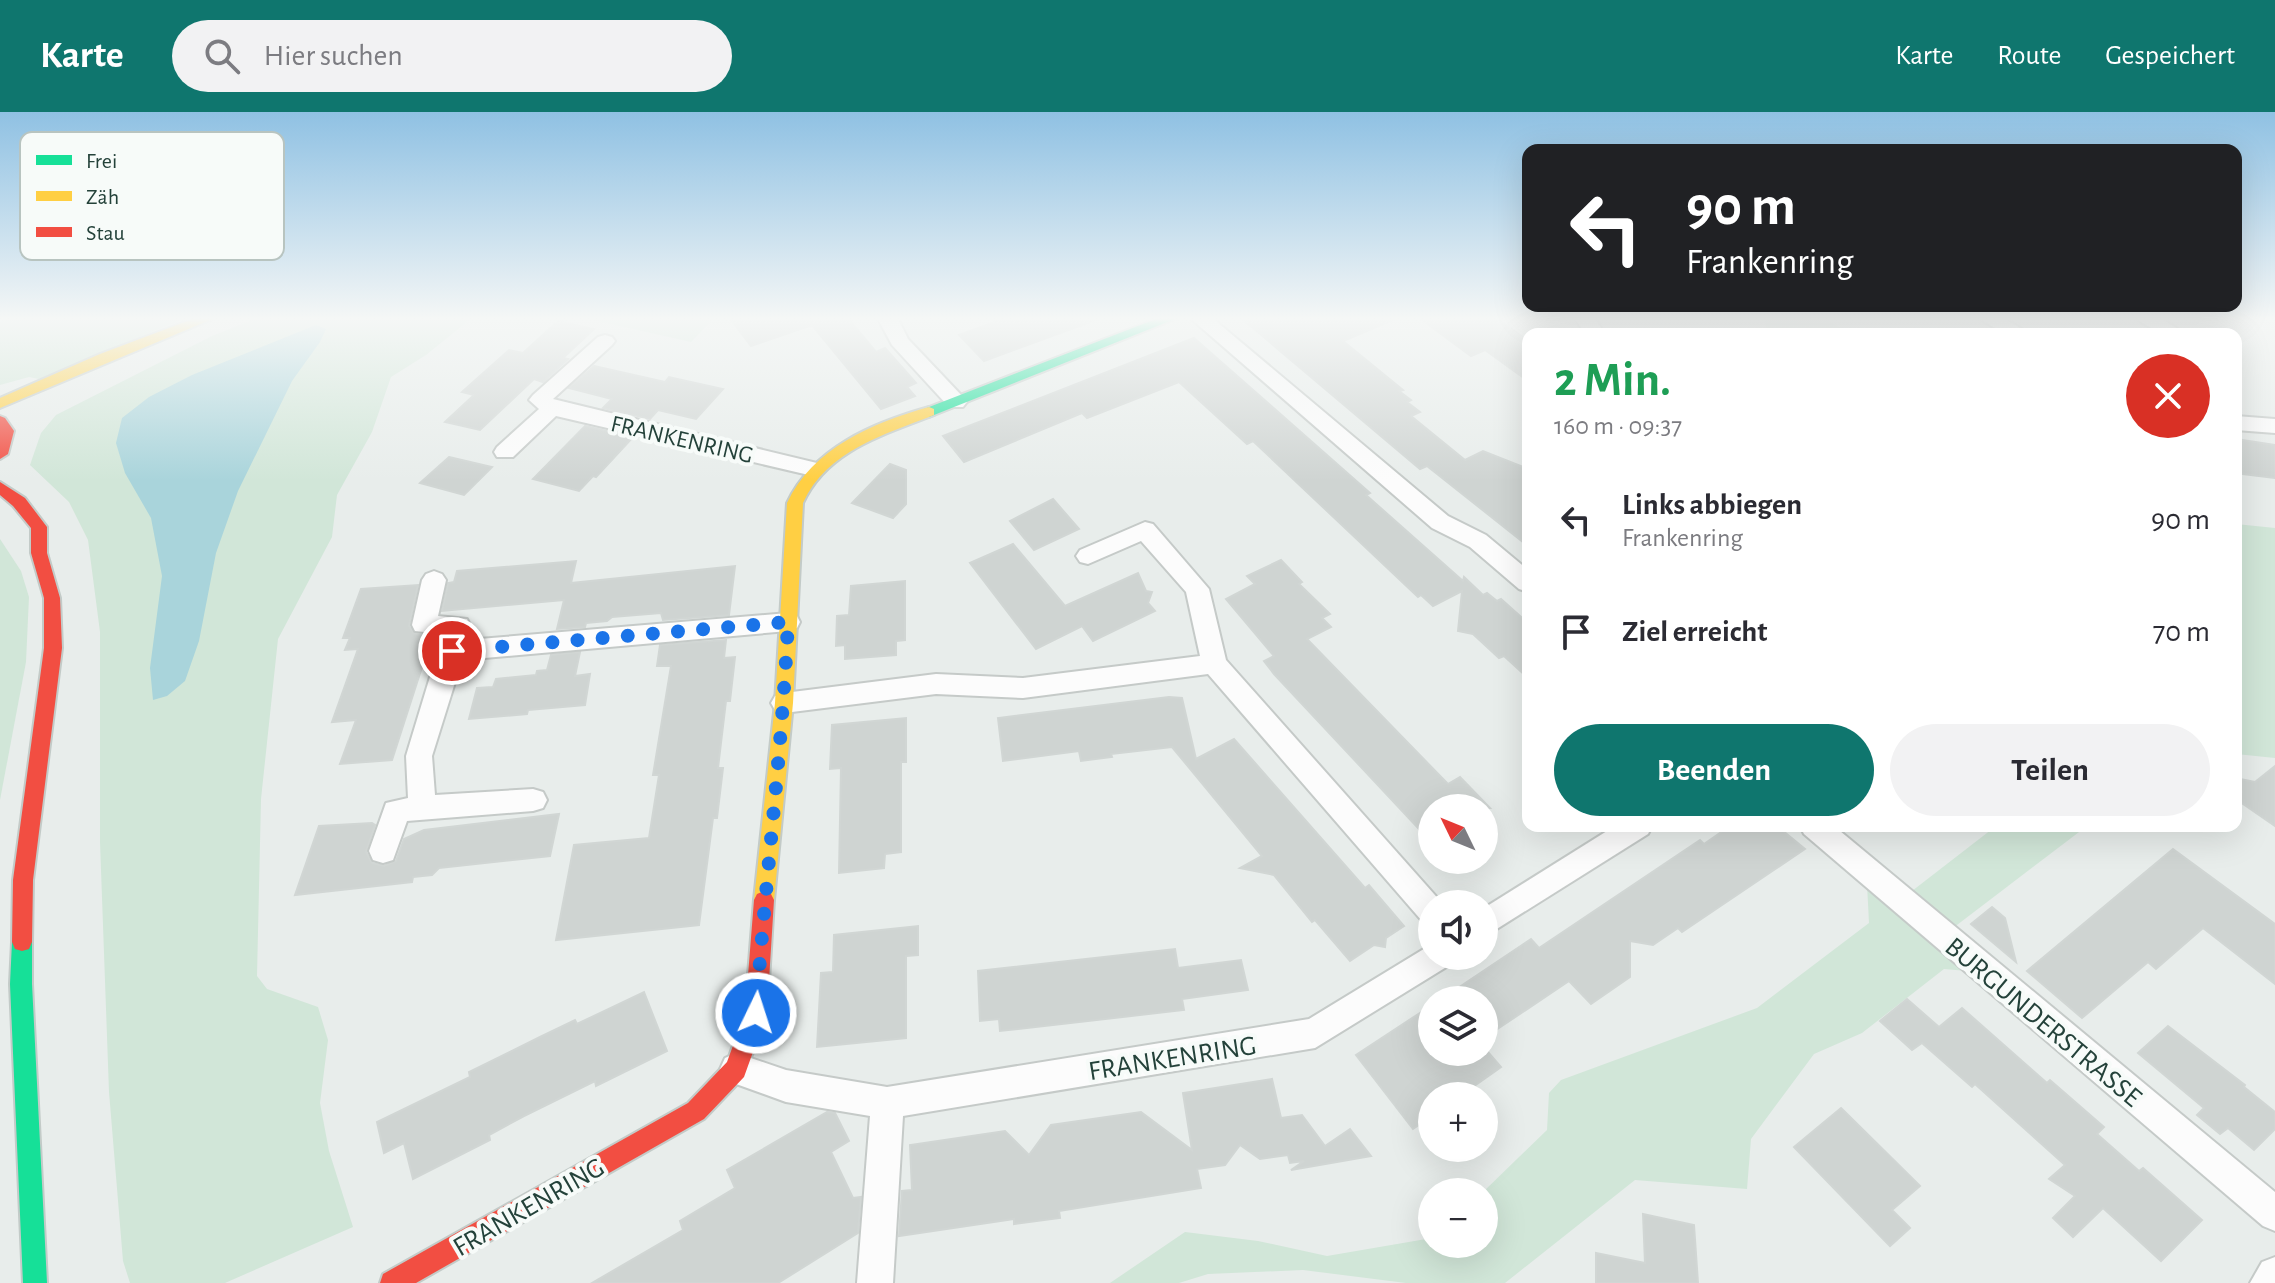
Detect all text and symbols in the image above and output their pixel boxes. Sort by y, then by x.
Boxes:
search box [172,20,732,92]
icon: search [200,34,244,78]
text: Karte [40,37,124,75]
text: Hier suchen [264,41,403,71]
text: Karte [1895,42,1953,70]
text: Route [1997,42,2061,70]
text: Gespeichert [2105,42,2235,70]
legend [20,132,284,260]
text: Frei [86,150,117,172]
icon: left [1554,176,1658,280]
text: 90 m [1686,179,1796,235]
text: Zäh [86,186,119,208]
text: Stau [86,222,125,244]
text: Frankenring [1686,244,1854,280]
button: close [2126,354,2210,438]
text: 2 Min. [1554,357,1671,405]
street label: FRANKENRING [608,412,755,468]
text: 160 m · 09:37 [1554,413,1682,439]
text: Links abbiegen [1622,490,1802,520]
icon: left [1554,498,1598,542]
text: 90 m [2151,505,2210,535]
text: Frankenring [1622,525,1743,551]
icon: arrive [1554,610,1598,654]
pin [418,617,486,685]
text: Ziel erreicht [1622,617,1767,647]
text: 70 m [2153,617,2210,647]
icon: arrive [430,629,474,673]
button: Beenden [1554,724,1874,816]
button: Teilen [1890,724,2210,816]
north arrow [1418,794,1498,874]
map controls [1418,794,1498,1258]
button: sound [1418,890,1498,970]
street label: BURGUNDERSTRASSE [1939,933,2146,1112]
position arrow [714,971,798,1055]
button: layers [1418,986,1498,1066]
street label: FRANKENRING [1086,1032,1258,1086]
button: + [1418,1082,1498,1162]
street label: FRANKENRING [449,1153,609,1262]
button: − [1418,1178,1498,1258]

